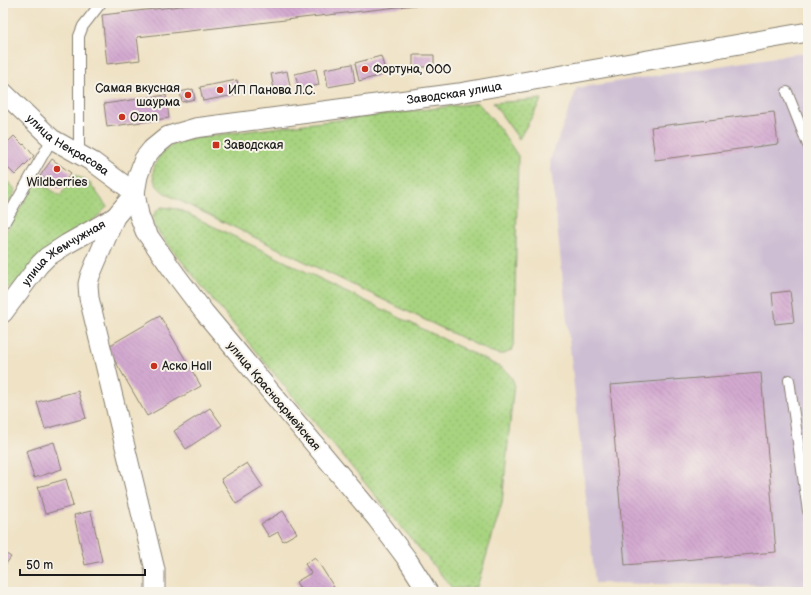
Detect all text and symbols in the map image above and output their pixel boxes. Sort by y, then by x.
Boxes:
place label: Фортуна, ООО [373,62,452,77]
marker: Фортуна, ООО [360,64,370,74]
street label: Заводская улица [406,79,503,108]
place label: Самая вкусная шаурма [95,81,180,110]
place label: ИП Панова Л.С. [228,83,315,98]
marker: ИП Панова Л.С. [215,85,225,95]
marker: Самая вкусная шаурма [183,90,193,100]
place label: Ozon [130,110,158,125]
street label: улица Некрасова [23,111,112,179]
marker: Ozon [117,112,127,122]
place label: Заводская [224,138,284,153]
marker: Заводская [211,140,221,150]
marker: Wildberries [52,164,62,174]
place label: Wildberries [26,175,88,190]
street label: улица Жемчужная [19,217,109,289]
street label: улица Красноармейская [223,339,324,454]
place label: Аско Hall [161,359,212,374]
marker: Аско Hall [149,361,159,371]
scale bar [20,551,145,577]
text: 50 m [26,558,53,573]

